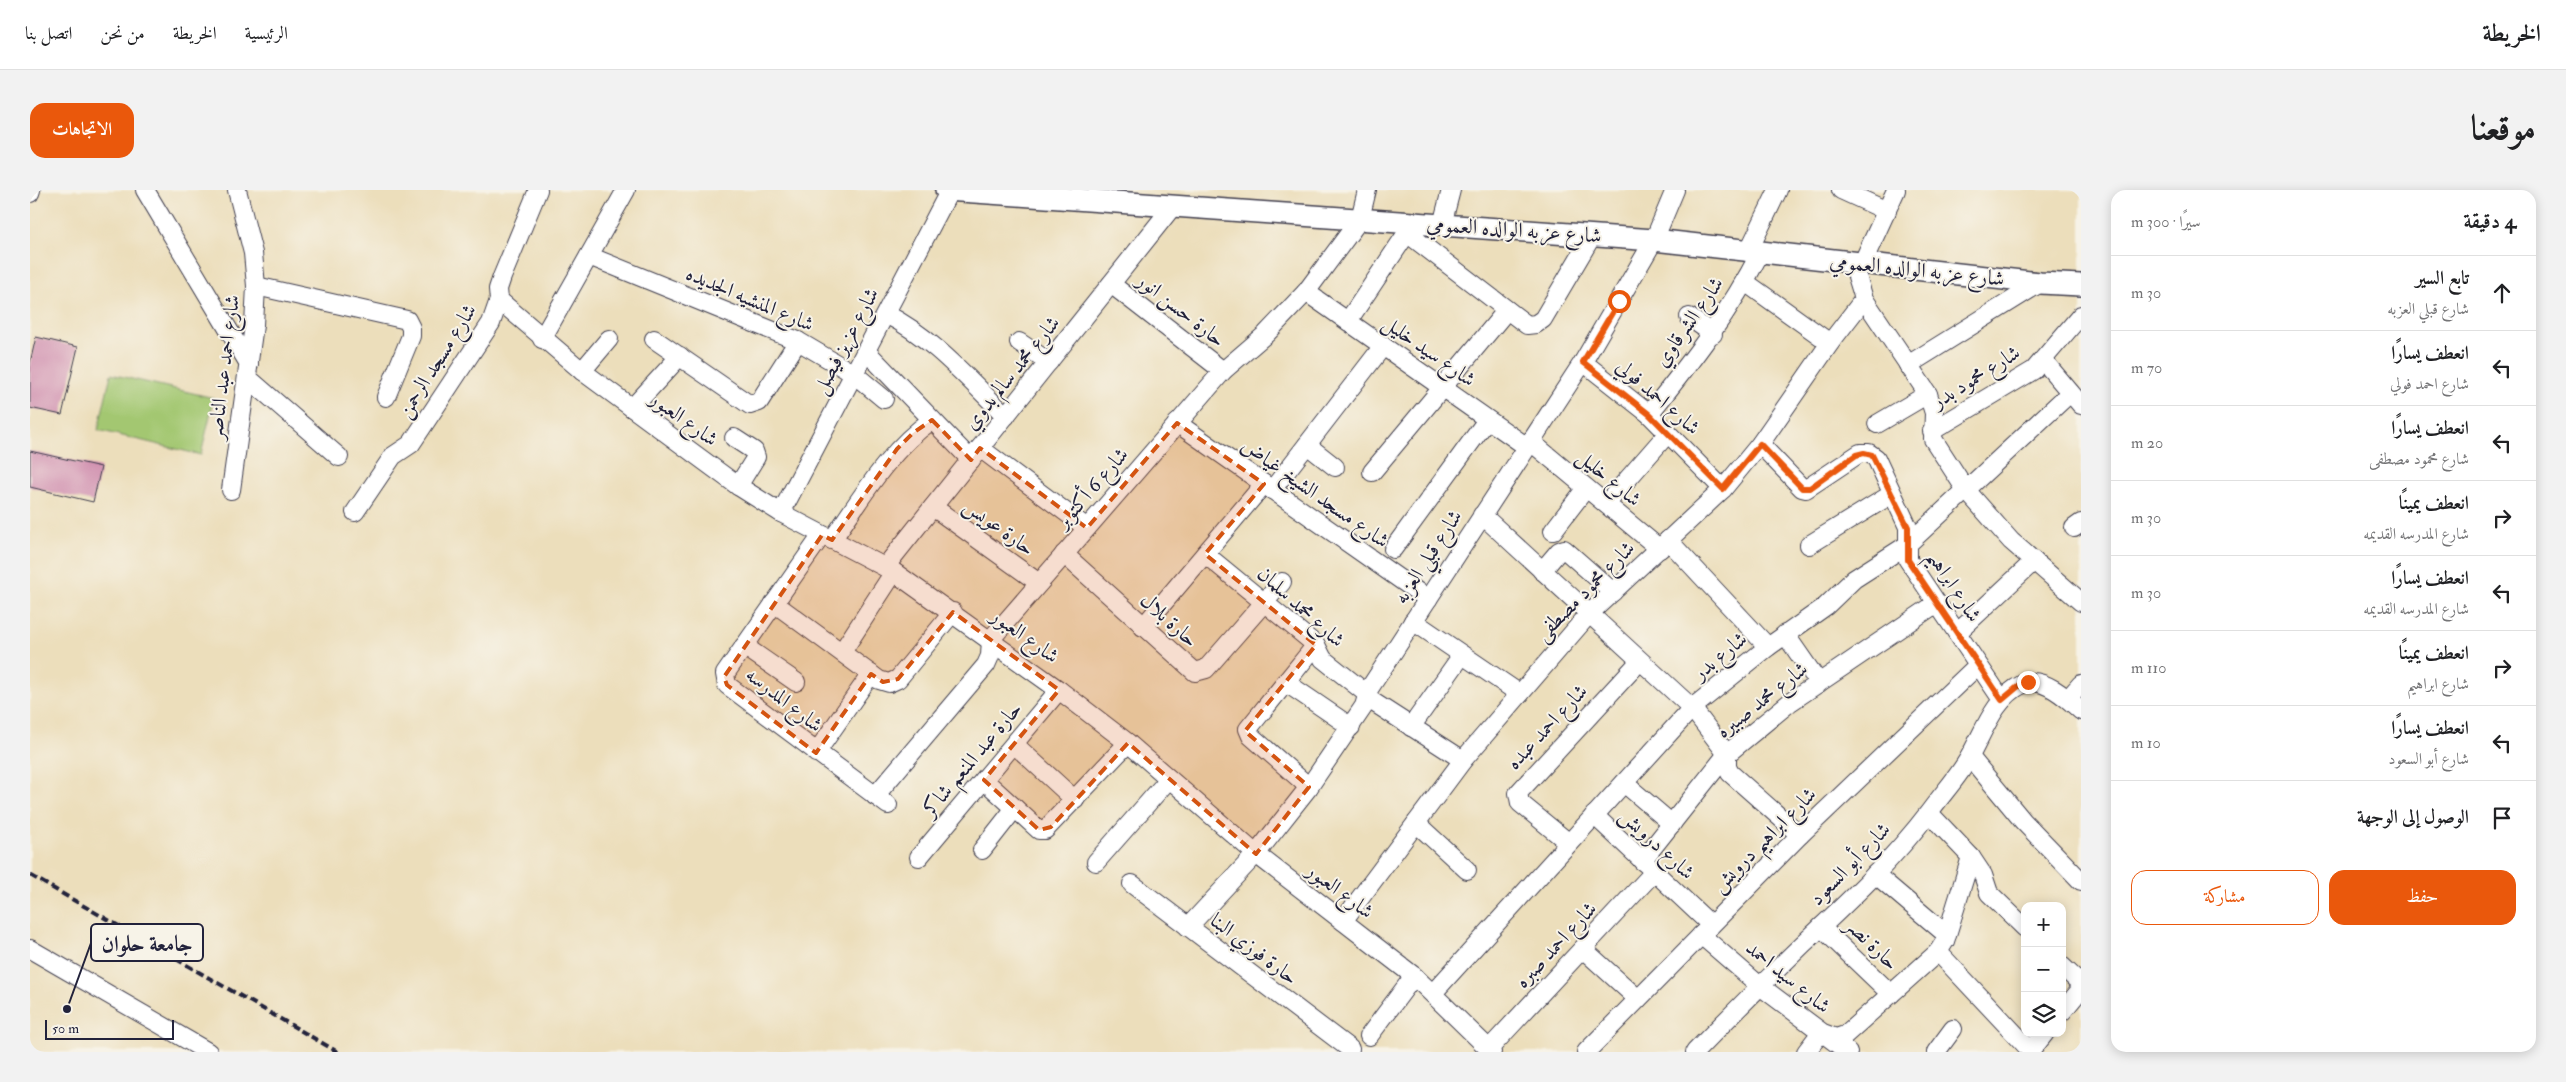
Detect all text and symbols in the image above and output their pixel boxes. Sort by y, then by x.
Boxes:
text: الخريطة [2483,18,2541,49]
text: اتصل بنا [25,22,72,45]
text: من نحن [100,22,145,45]
text: الخريطة [173,22,217,45]
text: الرئيسية [245,22,288,45]
button: الاتجاهات [30,103,134,158]
text: موقعنا [2471,106,2536,150]
text: 4 دقيقة [2464,208,2516,235]
street label: شارع عزبه الوالده العمومي [1425,210,1602,254]
text: سيرًا · 300 m [2131,212,2201,232]
street label: شارع عزبه الوالده العمومي [1828,247,2006,297]
street label: شارع المنشيه الجديده [680,260,818,342]
street label: حارة حسن انور [1130,266,1231,353]
text: تابع السير [2415,266,2469,290]
street label: شارع الشرقاوي [1648,272,1733,375]
icon: ahead [2488,279,2516,307]
street label: شارع عزيز فيصل [807,283,889,401]
text: 30 m [2131,283,2161,303]
route start [1608,290,1631,313]
street label: شارع احمد عبد الناصر [201,293,250,443]
street label: شارع مسجد الرحمن [391,299,486,425]
text: شارع قبلي العزبه [2387,299,2469,319]
street label: شارع سيد خليل [1375,309,1481,396]
street label: شارع محمد سالم بدوي [958,310,1069,438]
street label: شارع محمود بدر [1925,339,2027,419]
text: انعطف يسارًا [2391,341,2469,365]
street label: شارع احمد فولي [1607,353,1706,444]
icon: left [2488,354,2516,382]
text: 70 m [2131,358,2162,378]
text: شارع احمد فولي [2390,374,2469,394]
street label: شارع العبور [641,384,723,456]
text: انعطف يسارًا [2391,416,2469,440]
icon: left [2488,429,2516,457]
street label: شارع مسجد الشيخ غياض [1233,432,1394,558]
text: 20 m [2131,433,2163,453]
street label: شارع 6 أكتوبر [1047,441,1138,538]
street label: شارع خليل [1568,443,1647,516]
text: شارع محمود مصطفى [2369,449,2469,469]
text: انعطف يمينًا [2399,491,2469,515]
street label: حارة عويس [958,492,1040,562]
icon: right [2488,504,2516,532]
street label: شارع قبلي العزبه [1387,505,1474,613]
text: 30 m [2131,508,2161,528]
text: شارع المدرسه القديمه [2363,524,2469,544]
street label: شارع محمود مصطفى [1529,535,1644,650]
street label: شارع ابراهيم [1915,545,1987,631]
street label: شارع محمد سلمان [1249,560,1351,657]
text: انعطف يسارًا [2391,566,2469,590]
icon: left [2488,579,2516,607]
text: 30 m [2131,583,2161,603]
street label: حارة بلال [1134,587,1204,653]
text: شارع المدرسه القديمه [2363,599,2469,619]
street label: شارع العبور [982,601,1064,673]
street label: شارع بدر [1685,626,1755,691]
text: انعطف يمينًا [2399,641,2469,665]
icon: right [2488,654,2516,682]
street label: شارع محمد صبيره [1711,656,1816,748]
text: 110 m [2131,658,2166,678]
street label: شارع المدرسه [737,661,828,742]
route end [2017,671,2040,694]
text: شارع ابراهيم [2407,674,2469,694]
street label: شارع احمد عبده [1500,678,1597,778]
street label: حارة عبد المنعم شاكر [915,696,1033,828]
text: انعطف يسارًا [2391,716,2469,740]
icon: left [2488,729,2516,757]
text: 10 m [2131,733,2161,753]
text: شارع أبو السعود [2388,749,2469,769]
street label: شارع ابراهيم درويش [1706,782,1827,903]
street label: شارع درويش [1611,802,1700,889]
icon: arrive [2488,804,2516,832]
text: الوصول إلى الوجهة [2357,805,2469,829]
street label: شارع أبو السعود [1802,815,1899,914]
street label: شارع العبور [1297,856,1379,928]
button: مشاركة [2131,870,2319,925]
button: حفظ [2329,870,2516,925]
street label: شارع احمد صبره [1509,896,1606,997]
map controls [2021,902,2066,1037]
button: + [2021,902,2066,947]
street label: حارة فوزي البنا [1203,907,1304,993]
street label: حارة نصر [1838,911,1905,976]
callout: جامعة حلوان [91,924,203,961]
text: جامعة حلوان [101,930,193,958]
street label: شارع سيد احمد [1737,934,1836,1023]
button: − [2021,947,2066,992]
button: layers [2021,992,2066,1037]
scale bar [45,1017,174,1040]
text: 50 m [52,1020,79,1037]

